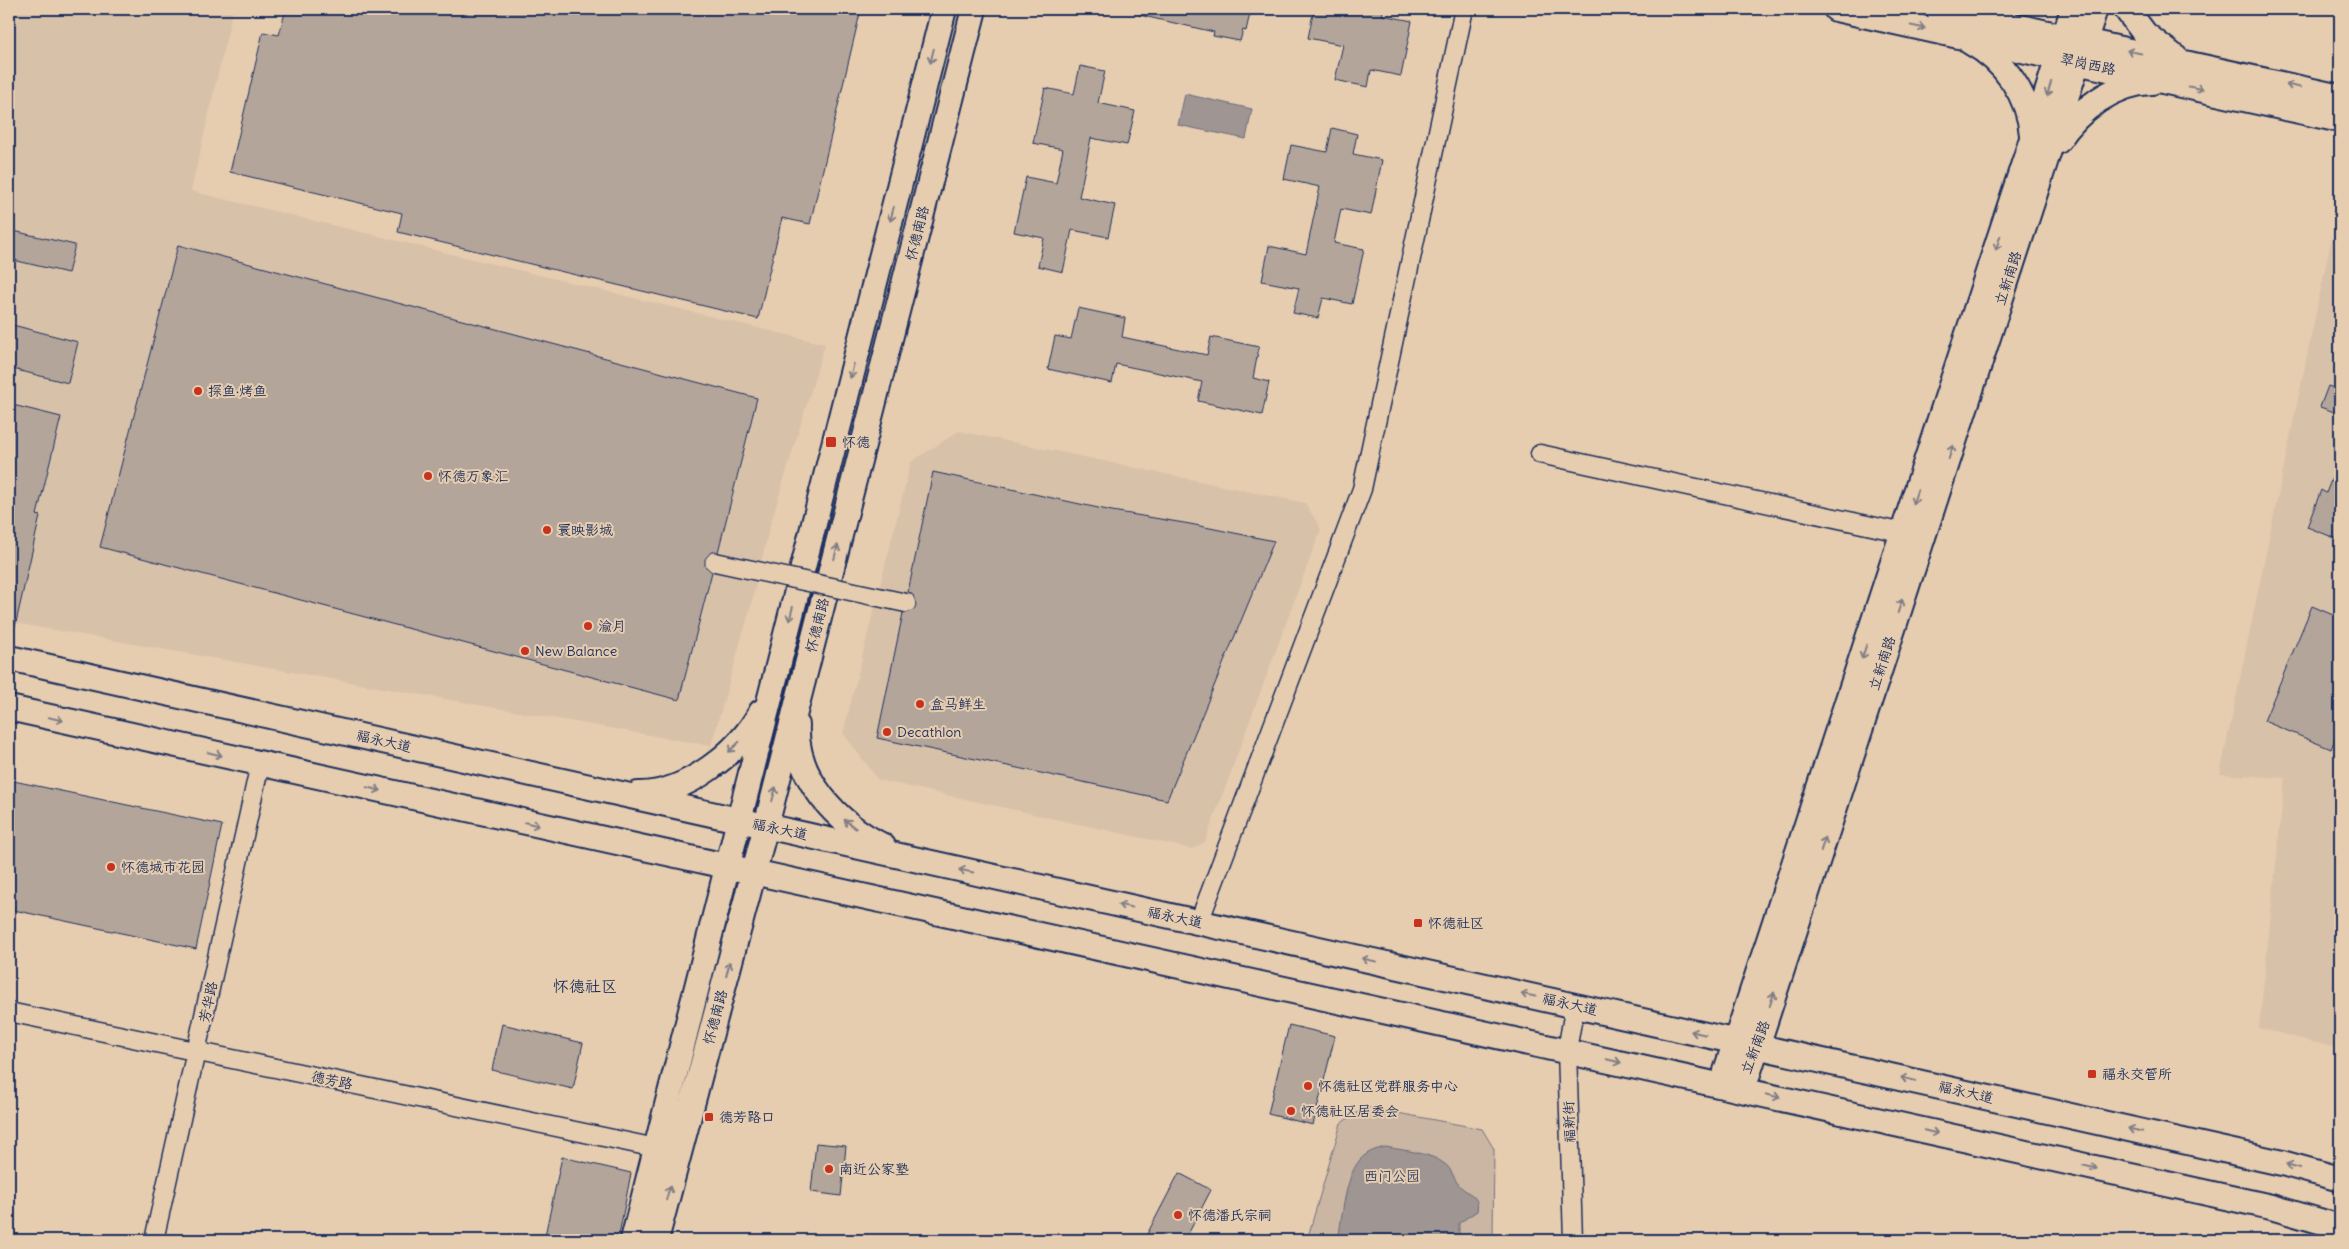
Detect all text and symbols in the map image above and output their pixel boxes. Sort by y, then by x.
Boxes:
one-way arrow [1909,23,1925,32]
one-way arrow [2126,46,2142,56]
one-way arrow [927,48,936,64]
street label: 翠岗西路 [2059,49,2117,79]
one-way arrow [2043,81,2053,97]
one-way arrow [2285,81,2301,90]
one-way arrow [2188,84,2204,93]
street label: 怀德南路 [901,204,933,262]
one-way arrow [887,205,896,221]
one-way arrow [1993,235,2002,251]
street label: 立新南路 [1991,249,2025,307]
one-way arrow [847,363,857,379]
place label: 探鱼·烤鱼 [208,382,267,400]
marker: 探鱼·烤鱼 [192,385,204,397]
place label: 怀德 [842,433,870,451]
marker: 怀德 [824,435,838,449]
one-way arrow [1947,445,1956,460]
place label: 怀德万象汇 [438,467,508,485]
marker: 怀德万象汇 [422,470,434,482]
one-way arrow [1909,489,1919,505]
place label: 寰映影城 [557,521,613,539]
marker: 寰映影城 [541,524,553,536]
one-way arrow [831,545,841,561]
street label: 怀德南路 [801,596,833,654]
one-way arrow [1896,599,1906,615]
one-way arrow [786,605,795,621]
place label: 渝月 [598,617,626,635]
marker: 渝月 [582,620,594,632]
street label: 立新南路 [1865,634,1899,692]
place label: New Balance [535,642,617,660]
one-way arrow [1859,644,1868,659]
marker: New Balance [519,645,531,657]
place label: 盒马鲜生 [930,695,986,713]
marker: 盒马鲜生 [914,698,926,710]
one-way arrow [48,714,64,724]
place label: Decathlon [897,723,961,741]
street label: 福永大道 [355,726,413,756]
marker: Decathlon [881,726,893,738]
one-way arrow [728,741,740,753]
one-way arrow [207,750,223,759]
one-way arrow [365,785,381,794]
one-way arrow [770,787,779,803]
street label: 福永大道 [751,814,809,844]
one-way arrow [843,819,857,829]
one-way arrow [524,820,540,829]
one-way arrow [1818,836,1828,852]
place label: 怀德城市花园 [121,858,205,876]
marker: 怀德城市花园 [105,861,117,873]
one-way arrow [959,865,975,875]
one-way arrow [1117,901,1133,910]
street label: 福永大道 [1146,902,1204,932]
place label: 怀德社区 [1428,914,1484,932]
marker: 怀德社区 [1412,917,1424,929]
one-way arrow [1361,955,1377,964]
one-way arrow [724,961,734,977]
district label: 怀德社区 [553,976,617,996]
street label: 芳华路 [195,980,221,1024]
street label: 怀德南路 [699,988,731,1046]
street label: 福永大道 [1541,989,1599,1019]
one-way arrow [1520,990,1536,999]
one-way arrow [1768,991,1777,1007]
street label: 立新南路 [1737,1018,1773,1076]
one-way arrow [1691,1028,1707,1037]
one-way arrow [1606,1057,1622,1066]
place label: 福永交管所 [2102,1065,2172,1083]
street label: 德芳路 [310,1067,354,1093]
marker: 福永交管所 [2086,1068,2098,1080]
one-way arrow [1900,1074,1916,1084]
place label: 怀德社区党群服务中心 [1318,1077,1458,1095]
street label: 福永大道 [1937,1077,1995,1107]
marker: 怀德社区党群服务中心 [1302,1080,1314,1092]
one-way arrow [1764,1092,1780,1101]
street label: 福新街 [1559,1101,1579,1143]
place label: 怀德社区居委会 [1301,1102,1399,1120]
marker: 怀德社区居委会 [1285,1105,1297,1117]
place label: 德芳路口 [719,1108,775,1126]
marker: 德芳路口 [703,1111,715,1123]
one-way arrow [2127,1125,2143,1134]
one-way arrow [1923,1128,1939,1137]
place label: 南近公家塾 [839,1160,909,1178]
one-way arrow [2286,1161,2302,1170]
marker: 南近公家塾 [823,1163,835,1175]
one-way arrow [2082,1163,2098,1172]
park label: 西门公园 [1364,1167,1420,1185]
one-way arrow [664,1186,674,1202]
place label: 怀德潘氏宗祠 [1188,1206,1272,1224]
marker: 怀德潘氏宗祠 [1172,1209,1184,1221]

